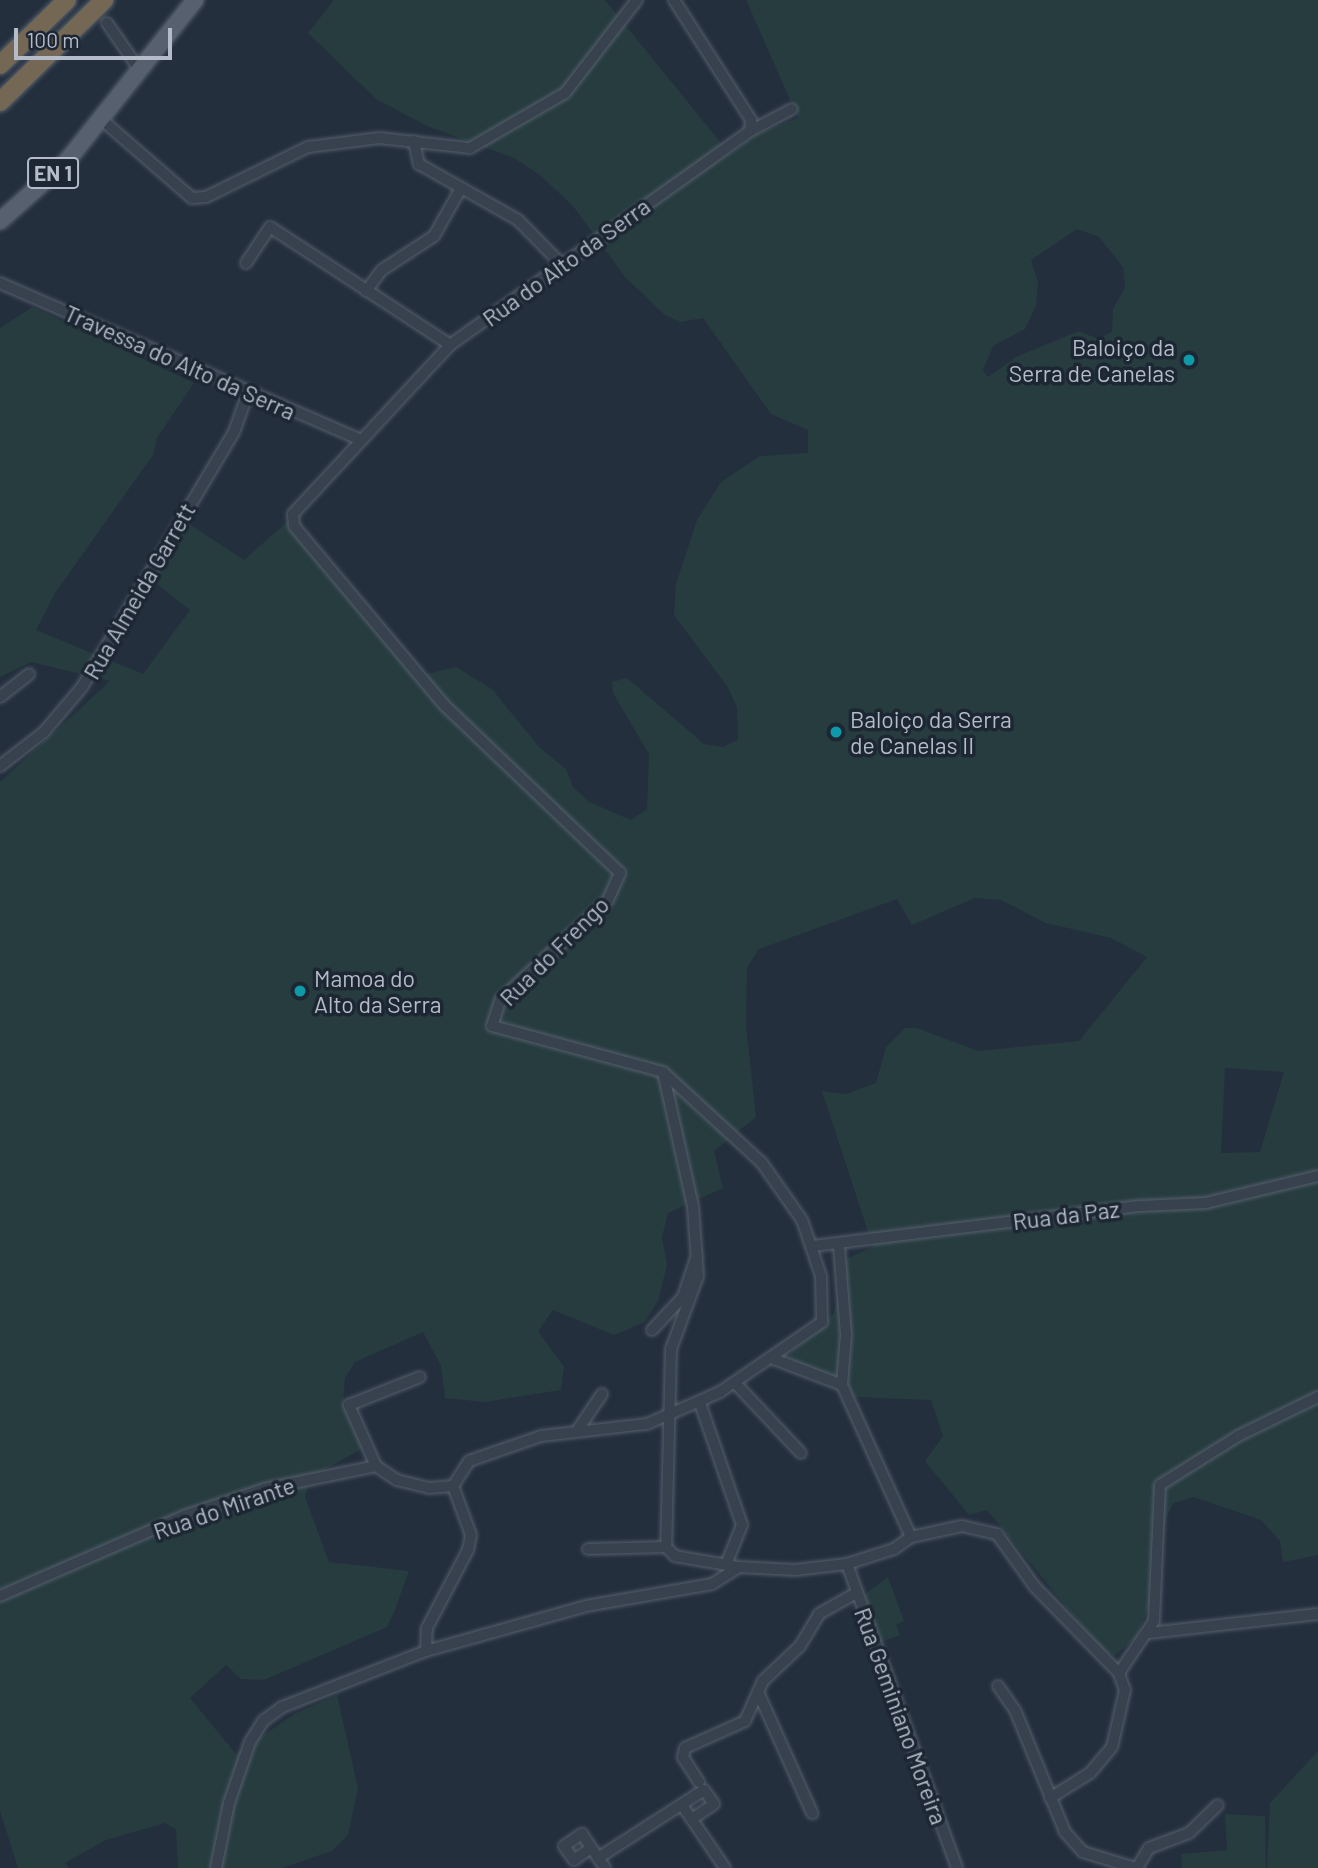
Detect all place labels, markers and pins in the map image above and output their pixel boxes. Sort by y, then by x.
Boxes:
place label: Baloiço da Serra de Canelas [1009,333,1175,387]
marker: Baloiço da Serra de Canelas [1181,352,1197,368]
place label: Baloiço da Serra de Canelas II [850,705,1012,759]
marker: Baloiço da Serra de Canelas II [828,724,844,740]
place label: Mamoa do Alto da Serra [314,964,441,1018]
marker: Mamoa do Alto da Serra [292,983,308,999]

